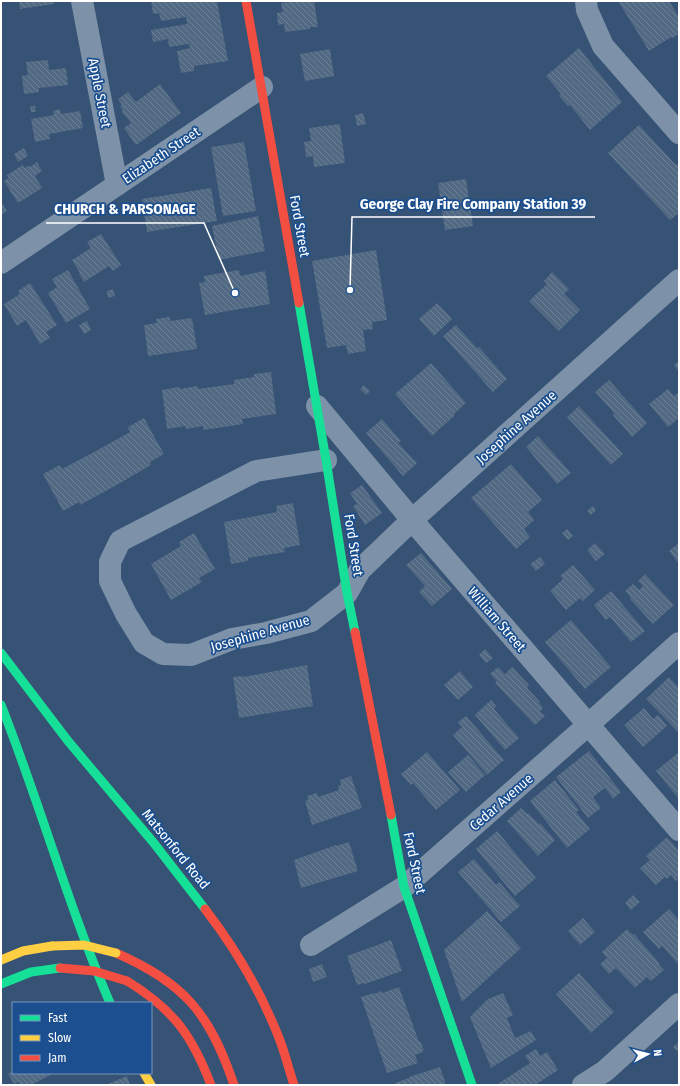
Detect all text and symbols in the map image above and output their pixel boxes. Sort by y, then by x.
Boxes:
street label: Apple Street [84,57,115,130]
street label: Elizabeth Street [119,123,204,188]
callout: George Clay Fire Company Station 39 [352,190,595,217]
street label: Ford Street [286,194,313,259]
text: George Clay Fire Company Station 39 [360,195,587,213]
callout: CHURCH & PARSONAGE [46,196,204,223]
text: CHURCH & PARSONAGE [54,200,196,218]
street label: Josephine Avenue [473,387,560,468]
street label: Ford Street [340,513,367,578]
street label: William Street [464,583,530,656]
street label: Josephine Avenue [209,611,312,656]
street label: Cedar Avenue [466,770,537,834]
street label: Matsonford Road [138,806,213,893]
street label: Ford Street [400,831,429,896]
legend [12,1002,152,1074]
text: Fast [48,1011,67,1025]
text: Slow [48,1031,71,1045]
north arrow [628,1034,668,1074]
text: N [651,1049,664,1057]
text: Jam [48,1051,66,1065]

